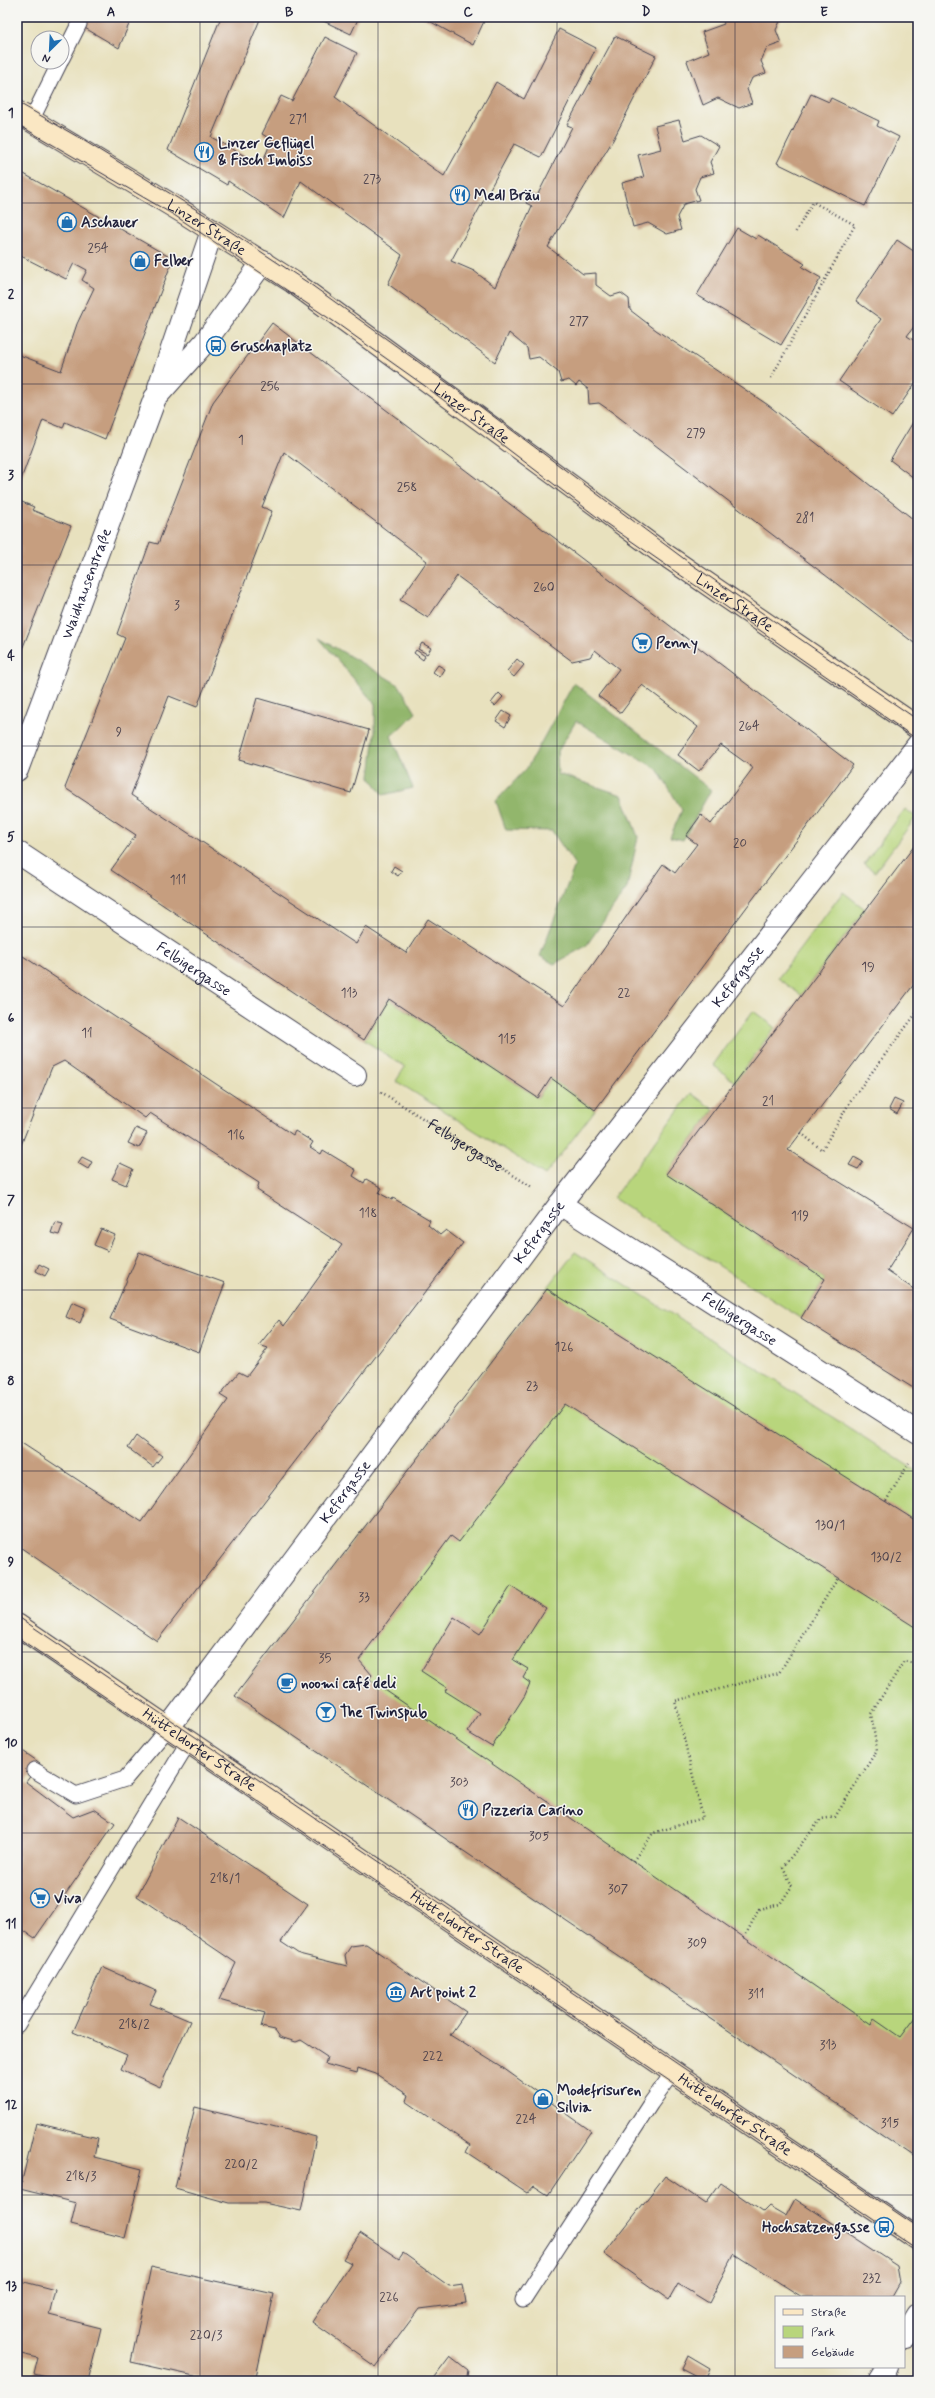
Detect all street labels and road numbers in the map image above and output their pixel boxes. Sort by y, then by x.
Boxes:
street label: Linzer Straße [163,196,250,261]
street label: Linzer Straße [429,379,514,449]
street label: Waidhausenstraße [57,525,117,642]
street label: Linzer Straße [691,570,777,637]
street label: Felbigergasse [152,938,235,1002]
street label: Kefergasse [708,941,769,1012]
street label: Felbigergasse [424,1115,507,1178]
street label: Kefergasse [510,1197,570,1268]
street label: Felbigergasse [697,1288,781,1351]
street label: Kefergasse [316,1457,376,1528]
street label: Hütteldorfer Straße [138,1704,260,1796]
street label: Hütteldorfer Straße [406,1887,528,1979]
street label: Hütteldorfer Straße [674,2069,796,2161]

